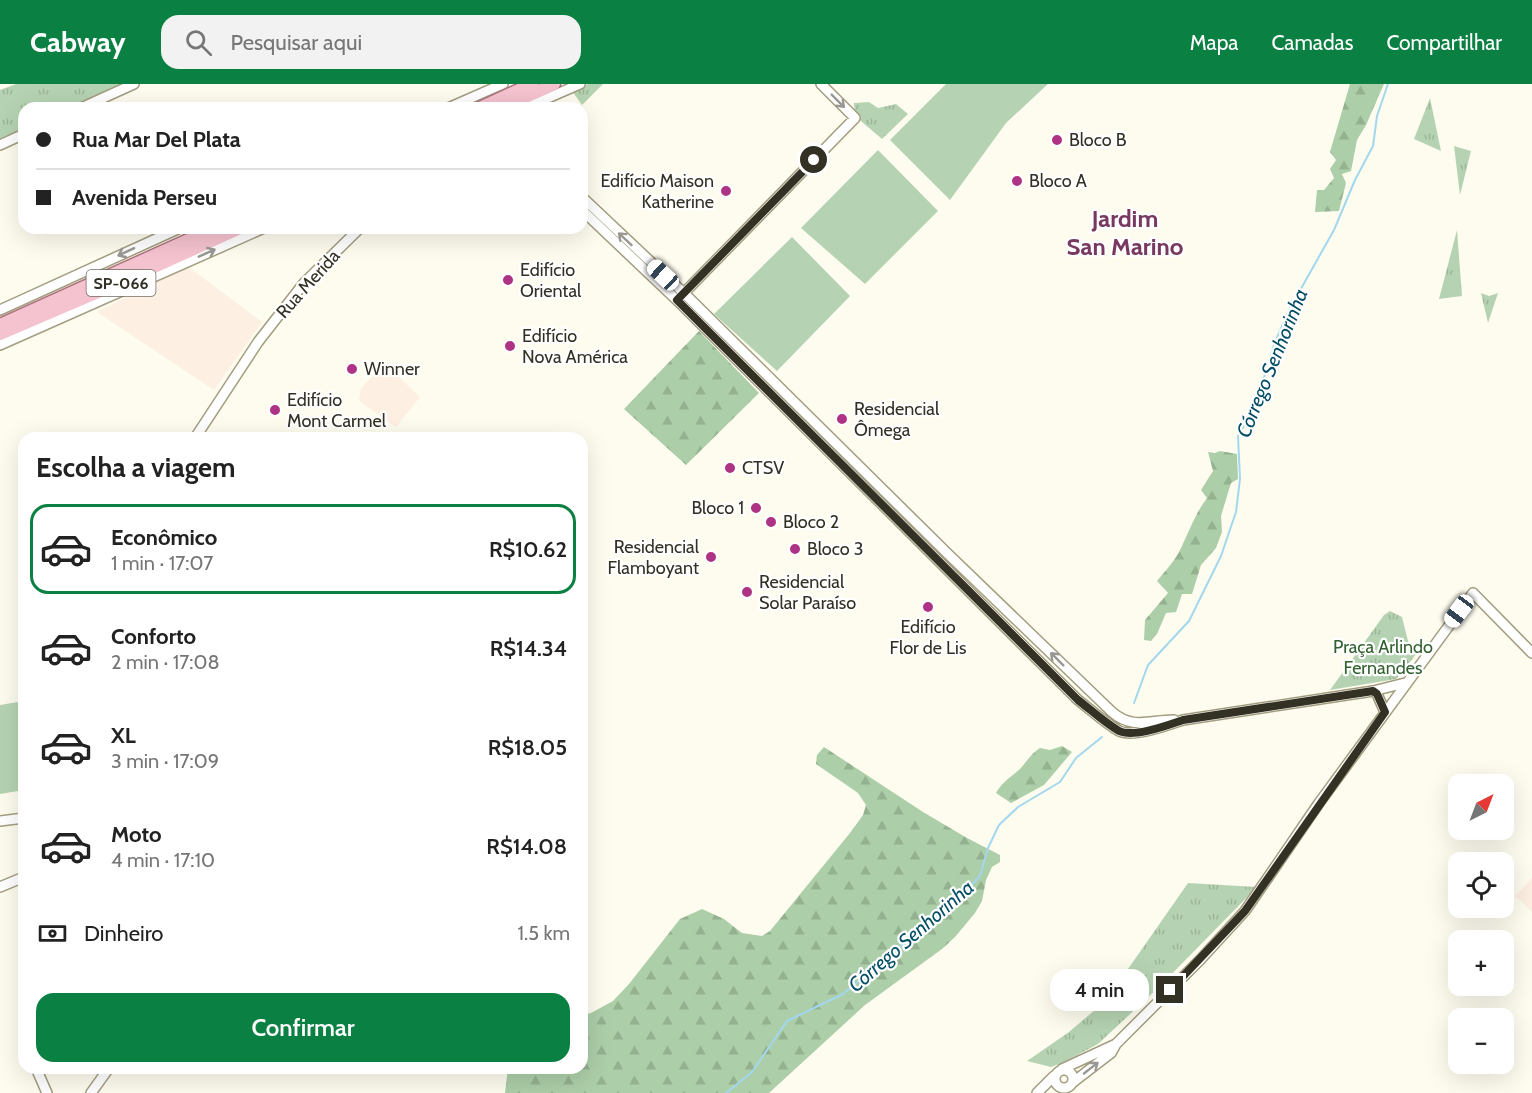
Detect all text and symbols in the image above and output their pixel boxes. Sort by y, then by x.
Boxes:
search box [161,15,581,69]
text: Cabway [30,25,125,59]
icon: search [182,26,215,59]
text: Pesquisar aqui [230,29,362,56]
text: Mapa [1190,30,1238,55]
text: Camadas [1271,30,1353,55]
text: Compartilhar [1386,30,1502,55]
one-way arrow [830,93,845,108]
text: Rua Mar Del Plata [72,126,241,153]
place label: Bloco B [1069,129,1127,151]
marker: Bloco B [1050,133,1064,147]
route start [800,146,827,173]
place label: Edifício Maison Katherine [600,170,714,213]
place label: Bloco A [1029,170,1087,192]
marker: Bloco A [1010,174,1024,188]
text: Avenida Perseu [72,184,217,211]
marker: Edifício Maison Katherine [719,184,733,198]
district label: Jardim San Marino [1067,204,1184,261]
one-way arrow [618,232,633,246]
street label: Rua Merida [272,245,345,323]
one-way arrow [118,247,136,258]
one-way arrow [197,247,215,258]
car [644,256,682,294]
place label: Edifício Oriental [520,259,582,302]
road number: SP-066 [86,270,156,296]
marker: Edifício Oriental [501,273,515,287]
water label: Córrego Senhorinha [1231,285,1313,441]
place label: Edifício Nova América [522,325,628,368]
marker: Edifício Nova América [503,339,517,353]
place label: Winner [364,358,420,380]
marker: Winner [345,362,359,376]
place label: Edifício Mont Carmel [287,389,387,432]
place label: Residencial Ômega [854,398,940,441]
marker: Edifício Mont Carmel [268,403,282,417]
marker: Residencial Ômega [835,412,849,426]
text: Escolha a viagem [36,451,235,484]
place label: CTSV [742,457,784,479]
marker: CTSV [723,461,737,475]
place label: Bloco 1 [691,497,744,519]
marker: Bloco 1 [749,501,763,515]
place label: Bloco 2 [783,511,839,533]
marker: Bloco 2 [764,515,778,529]
icon: car [39,522,93,576]
text: Econômico [111,524,217,551]
text: R$10.62 [489,536,567,563]
place label: Residencial Flamboyant [608,536,700,579]
place label: Bloco 3 [807,538,863,560]
marker: Bloco 3 [788,542,802,556]
marker: Residencial Flamboyant [704,550,718,564]
text: 1 min · 17:07 [111,551,213,575]
place label: Residencial Solar Paraíso [759,571,856,614]
marker: Residencial Solar Paraíso [740,585,754,599]
car [1441,591,1477,631]
marker: Edifício Flor de Lis [921,600,935,614]
place label: Edifício Flor de Lis [890,616,966,659]
icon: car [39,621,93,675]
text: Conforto [111,623,196,650]
text: R$14.34 [490,635,567,662]
park label: Praça Arlindo Fernandes [1333,636,1433,679]
text: 2 min · 17:08 [111,650,220,674]
one-way arrow [1050,652,1064,667]
icon: car [39,720,93,774]
text: XL [111,722,136,749]
text: R$18.05 [488,734,567,761]
text: 3 min · 17:09 [111,749,219,773]
north arrow [1448,774,1514,840]
map controls [1448,774,1514,1074]
icon: car [39,819,93,873]
text: Moto [111,821,162,848]
text: R$14.08 [486,833,567,860]
text: 4 min · 17:10 [111,848,215,872]
button: locate [1448,852,1514,918]
water label: Córrego Senhorinha [843,875,979,997]
icon: cash [36,917,69,950]
text: Dinheiro [84,920,163,947]
text: 1.5 km [518,921,570,945]
button: + [1448,930,1514,996]
callout: 4 min [1050,969,1149,1011]
route end [1156,976,1183,1003]
text: 4 min [1075,978,1124,1002]
button: Confirmar [36,993,570,1062]
button: − [1448,1008,1514,1074]
one-way arrow [1083,1061,1099,1074]

